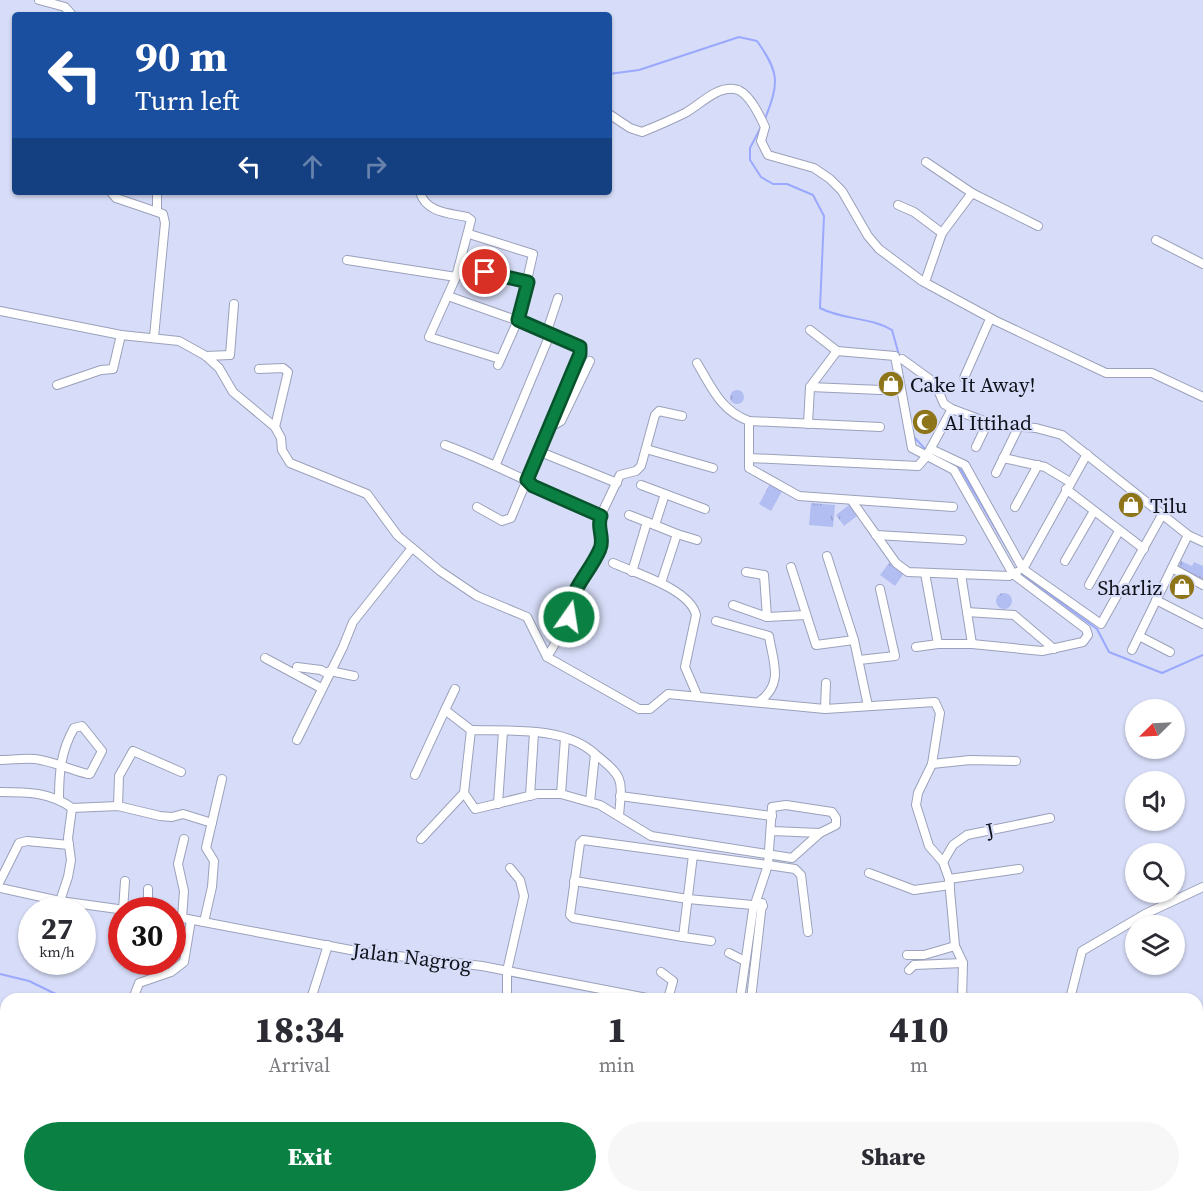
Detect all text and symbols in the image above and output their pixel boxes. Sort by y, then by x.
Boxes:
text: 90 m [135,27,228,85]
icon: left [36,36,114,114]
text: Turn left [135,82,239,119]
icon: left [233,150,266,183]
icon: ahead [296,150,329,183]
icon: right [359,150,392,183]
pin [459,246,510,297]
icon: arrive [468,255,501,288]
shop icon: Cake It Away! [876,369,906,399]
place label: Cake It Away! [910,370,1036,399]
mosque icon: Al Ittihad [910,407,940,437]
place label: Al Ittihad [944,408,1032,437]
shop icon: Tilu [1116,490,1146,520]
place label: Tilu [1150,491,1187,520]
shop icon: Sharliz [1167,572,1197,602]
place label: Sharliz [1098,573,1162,602]
position arrow [537,585,601,649]
north arrow [1125,699,1185,759]
map controls [1125,699,1185,975]
button: sound [1125,771,1185,831]
street label: J [982,815,997,845]
button: search [1125,843,1185,903]
speed limit sign: 30 [108,897,186,975]
text: 27 [41,908,73,949]
button: layers [1125,915,1185,975]
street label: Jalan Nagrog [350,935,473,979]
text: km/h [39,941,75,962]
text: 18:34 [254,1005,344,1054]
text: 1 [607,1005,627,1054]
text: 410 [889,1005,949,1054]
text: Arrival [268,1051,330,1079]
text: min [599,1051,635,1079]
text: m [910,1051,928,1079]
button: Exit [24,1122,596,1191]
button: Share [608,1122,1179,1191]

